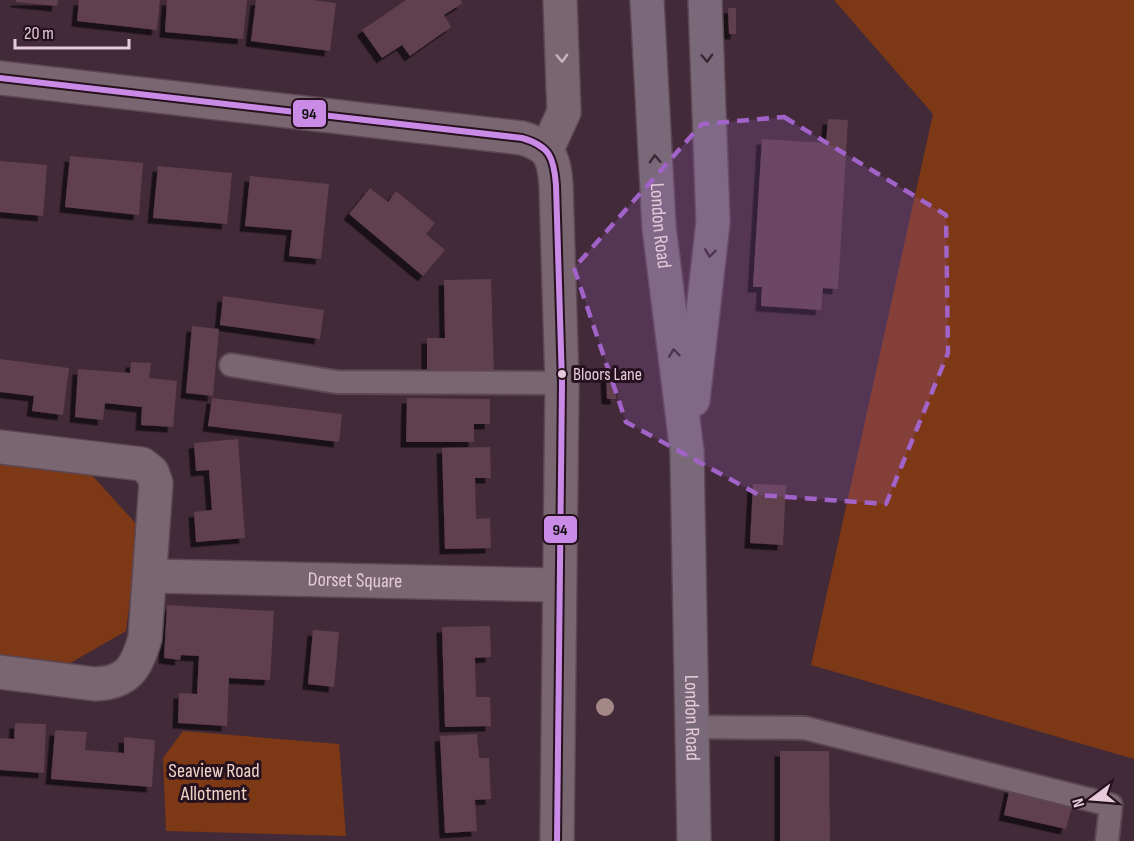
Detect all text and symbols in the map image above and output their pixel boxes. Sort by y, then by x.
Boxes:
scale bar [15,12,129,50]
text: 20 m [24,23,54,44]
one-way arrow [556,54,568,63]
one-way arrow [700,54,713,63]
line badge: 94 [292,99,327,128]
text: 94 [301,105,317,124]
one-way arrow [649,154,662,163]
street label: London Road [645,182,676,270]
one-way arrow [704,249,717,258]
one-way arrow [669,348,681,357]
place label: Bloors Lane [573,364,642,385]
marker: Bloors Lane [556,368,568,380]
line badge: 94 [543,515,578,544]
text: 94 [552,521,568,540]
street label: Dorset Square [307,567,402,594]
street label: London Road [679,675,705,761]
park label: Seaview Road Allotment [168,759,260,806]
north arrow [1062,769,1122,829]
text: N [1069,796,1089,809]

